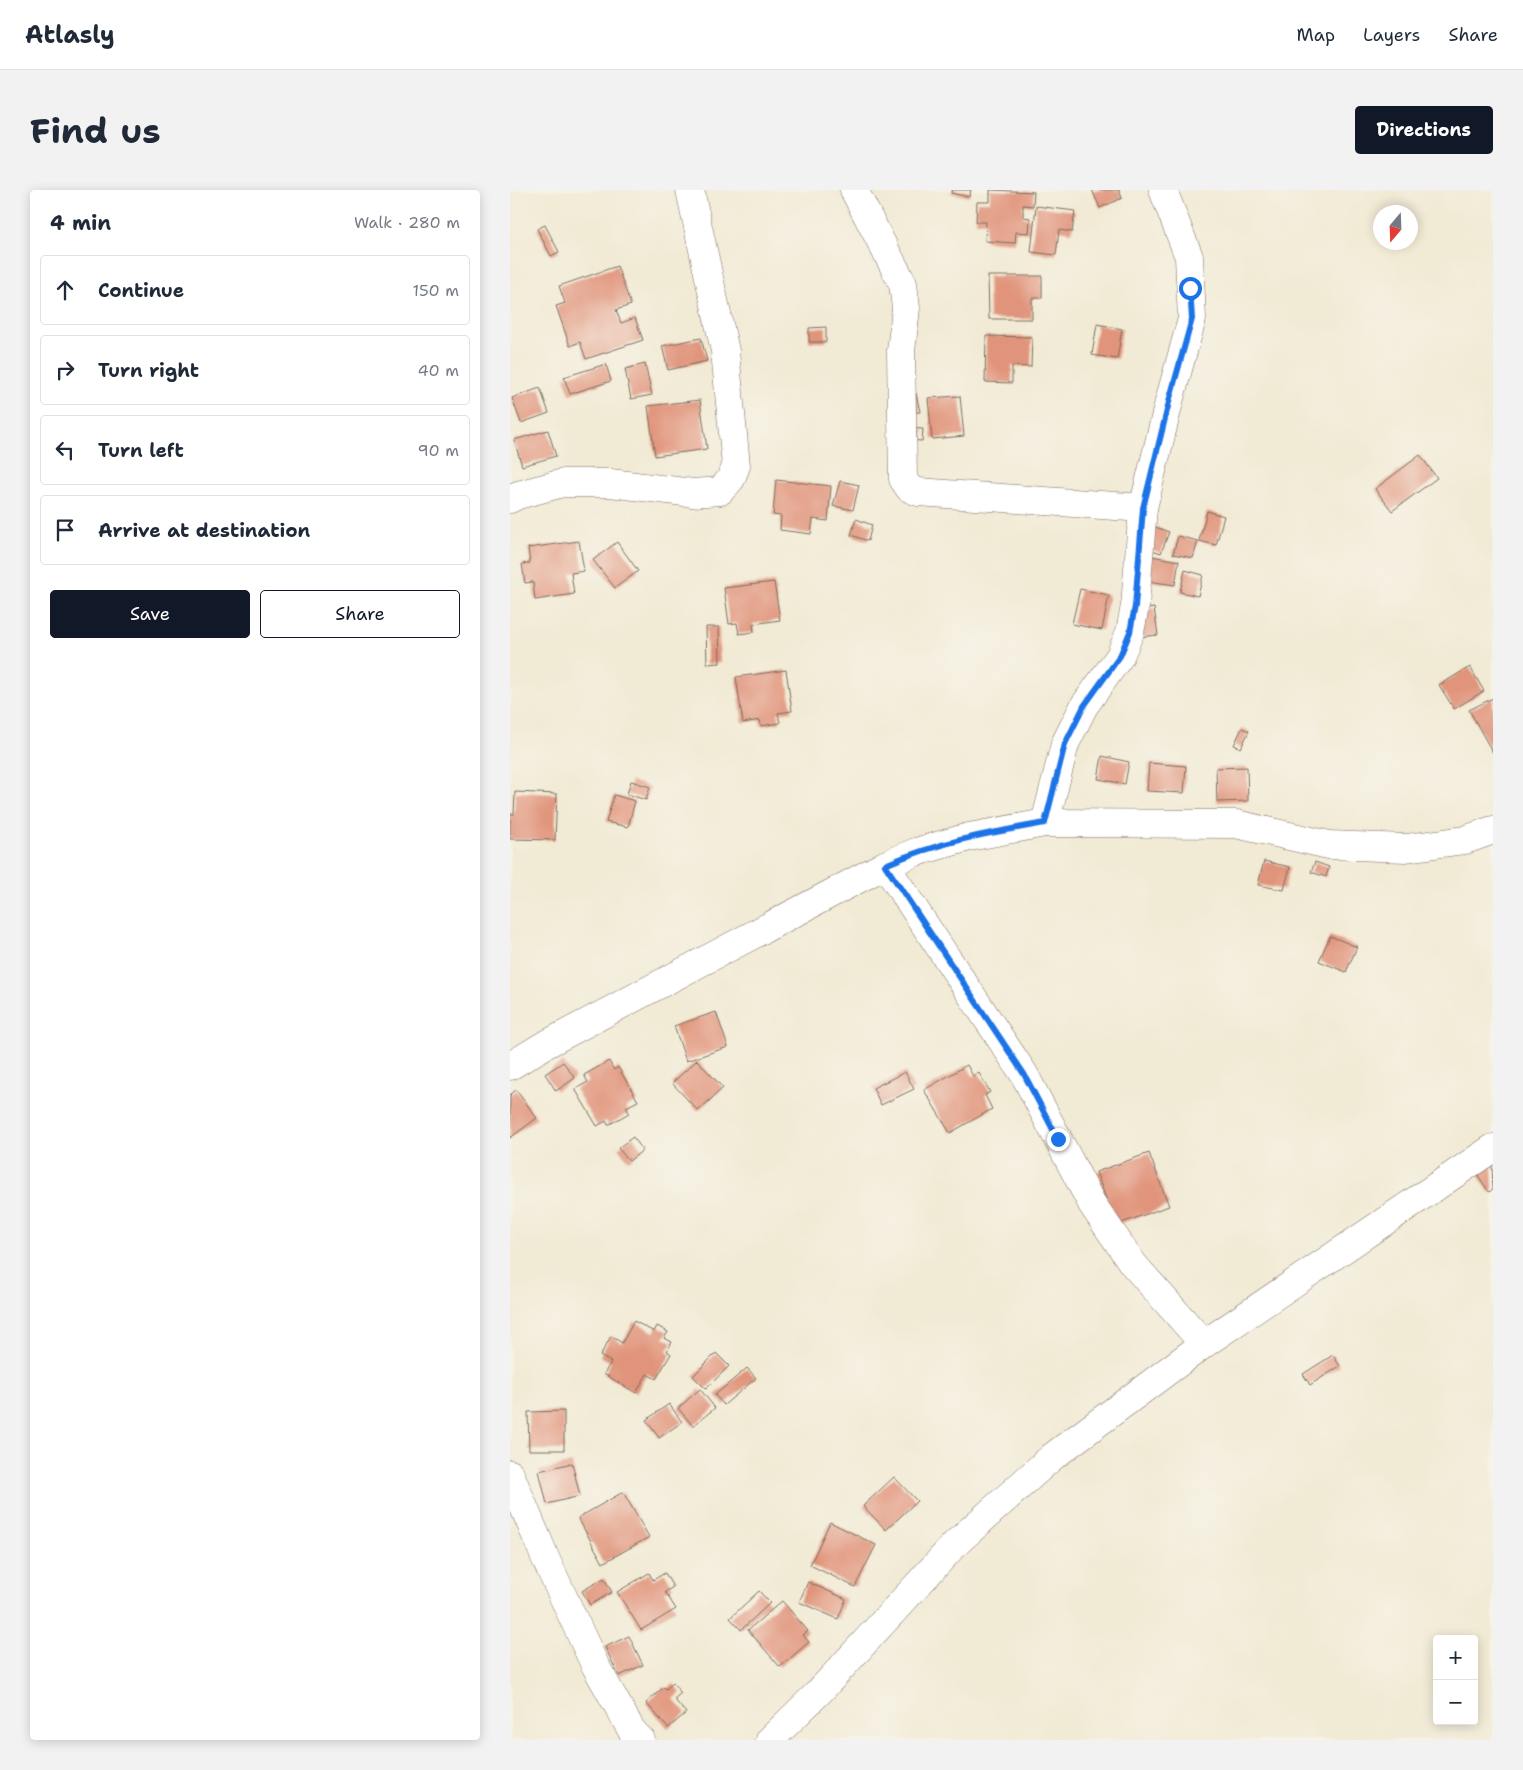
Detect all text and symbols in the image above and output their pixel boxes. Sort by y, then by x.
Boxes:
text: Atlasly [25,19,115,51]
text: Map [1297,23,1335,47]
text: Layers [1363,23,1420,47]
text: Share [1448,23,1498,47]
button: Directions [1355,106,1493,154]
text: Find us [30,107,161,154]
north arrow [1373,205,1418,250]
text: 4 min [50,209,111,237]
text: Walk · 280 m [354,212,460,233]
icon: ahead [51,276,79,304]
route start [1179,277,1202,300]
text: Continue [98,278,184,303]
text: 150 m [412,280,459,301]
icon: right [51,356,79,384]
text: Turn right [98,358,199,383]
text: 40 m [417,360,459,381]
icon: left [51,436,79,464]
text: Turn left [98,438,184,463]
text: 90 m [418,440,459,461]
icon: arrive [51,516,79,544]
text: Arrive at destination [98,518,310,543]
button: Save [50,590,250,638]
button: Share [260,590,460,638]
route end [1047,1128,1070,1151]
map controls [1433,1635,1478,1725]
button: + [1433,1635,1478,1680]
button: − [1433,1680,1478,1725]

